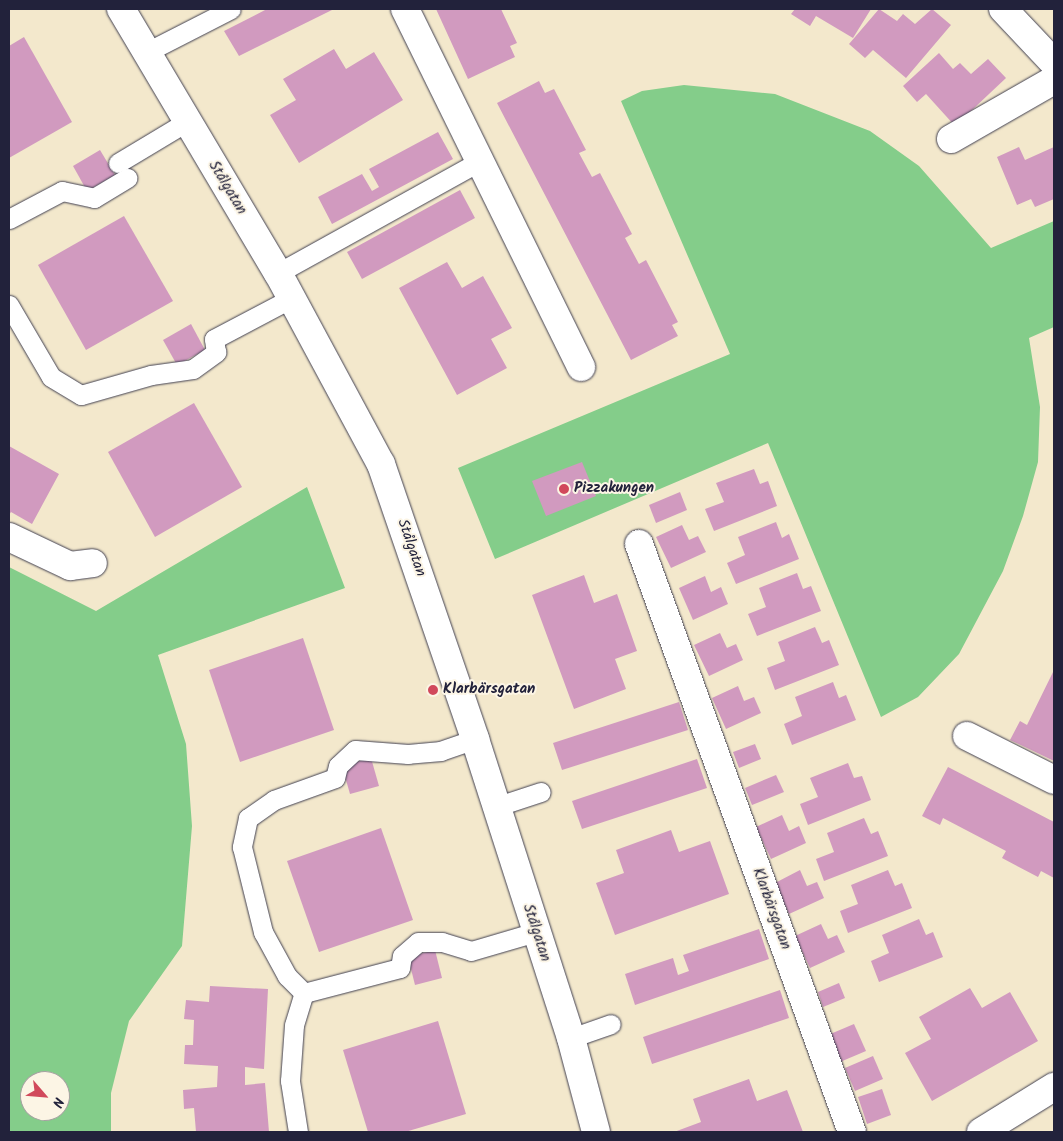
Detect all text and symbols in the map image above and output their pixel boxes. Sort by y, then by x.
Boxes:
street label: Stålgatan [204,158,250,218]
place label: Pizzakungen [574,480,654,498]
marker: Pizzakungen [558,483,570,495]
street label: Stålgatan [393,517,429,579]
place label: Klarbärsgatan [443,681,535,699]
marker: Klarbärsgatan [427,684,439,696]
street label: Klarbärsgatan [748,866,794,952]
street label: Stålgatan [518,902,554,964]
north arrow [20,1071,70,1121]
text: N [46,1093,69,1111]

